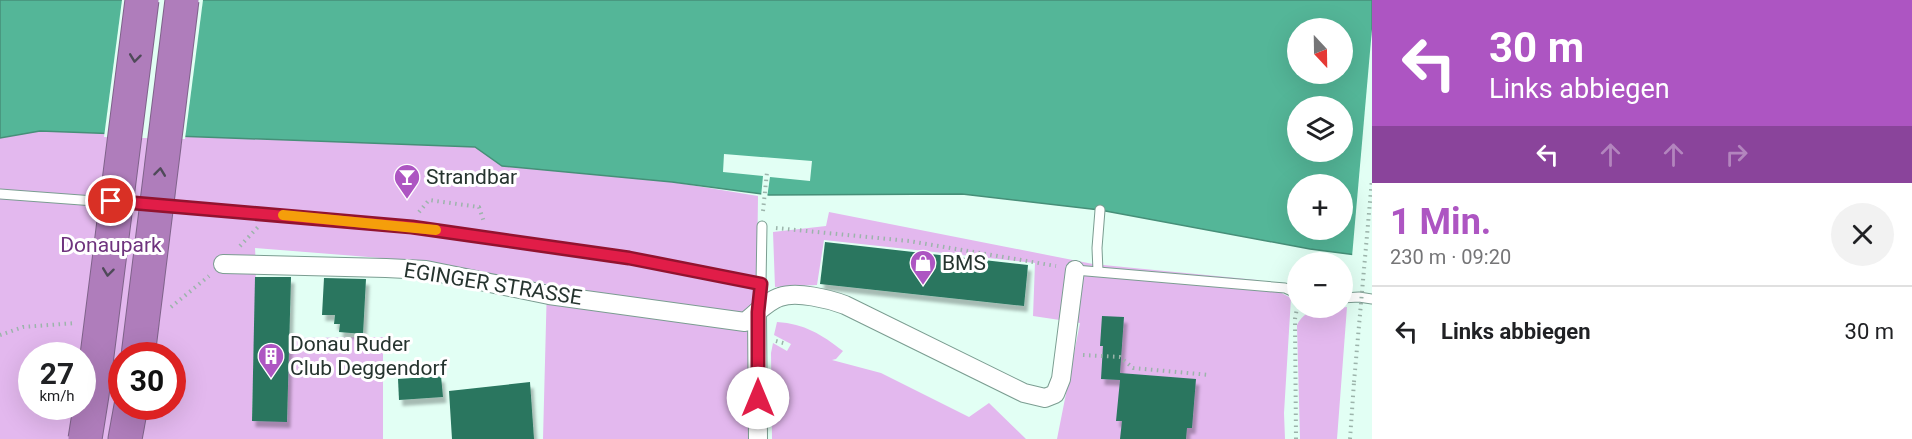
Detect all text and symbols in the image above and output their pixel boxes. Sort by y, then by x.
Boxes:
north arrow [1287,18,1353,84]
map controls [1287,18,1353,318]
text: 30 m [1489,23,1584,72]
icon: left [1390,24,1468,102]
one-way arrow [129,53,141,63]
text: Links abbiegen [1489,73,1670,105]
button: layers [1287,96,1353,162]
icon: left [1531,138,1564,171]
icon: ahead [1594,138,1627,171]
icon: ahead [1657,138,1690,171]
icon: right [1720,138,1753,171]
bar icon: Strandbar [392,162,422,200]
place label: Strandbar [426,165,517,189]
one-way arrow [154,168,166,177]
button: + [1287,174,1353,240]
pin [85,175,136,226]
icon: arrive [94,184,127,217]
text: 1 Min. [1390,201,1491,243]
button: close [1831,203,1894,266]
park label: Donaupark [60,233,162,257]
text: 230 m · 09:20 [1390,245,1511,269]
shop icon: BMS [908,248,938,286]
place label: BMS [942,251,986,275]
button: − [1287,252,1353,318]
street label: EGINGER STRASSE [402,258,584,310]
one-way arrow [102,268,114,277]
icon: left [1390,315,1423,348]
text: Links abbiegen [1441,319,1591,344]
text: 30 m [1845,319,1894,344]
place label: Donau Ruder Club Deggendorf [290,332,448,380]
building icon: Donau Ruder Club Deggendorf [256,341,286,379]
speed limit sign: 30 [108,342,186,420]
text: 27 [40,356,74,391]
position arrow [726,366,790,430]
text: km/h [39,387,75,405]

